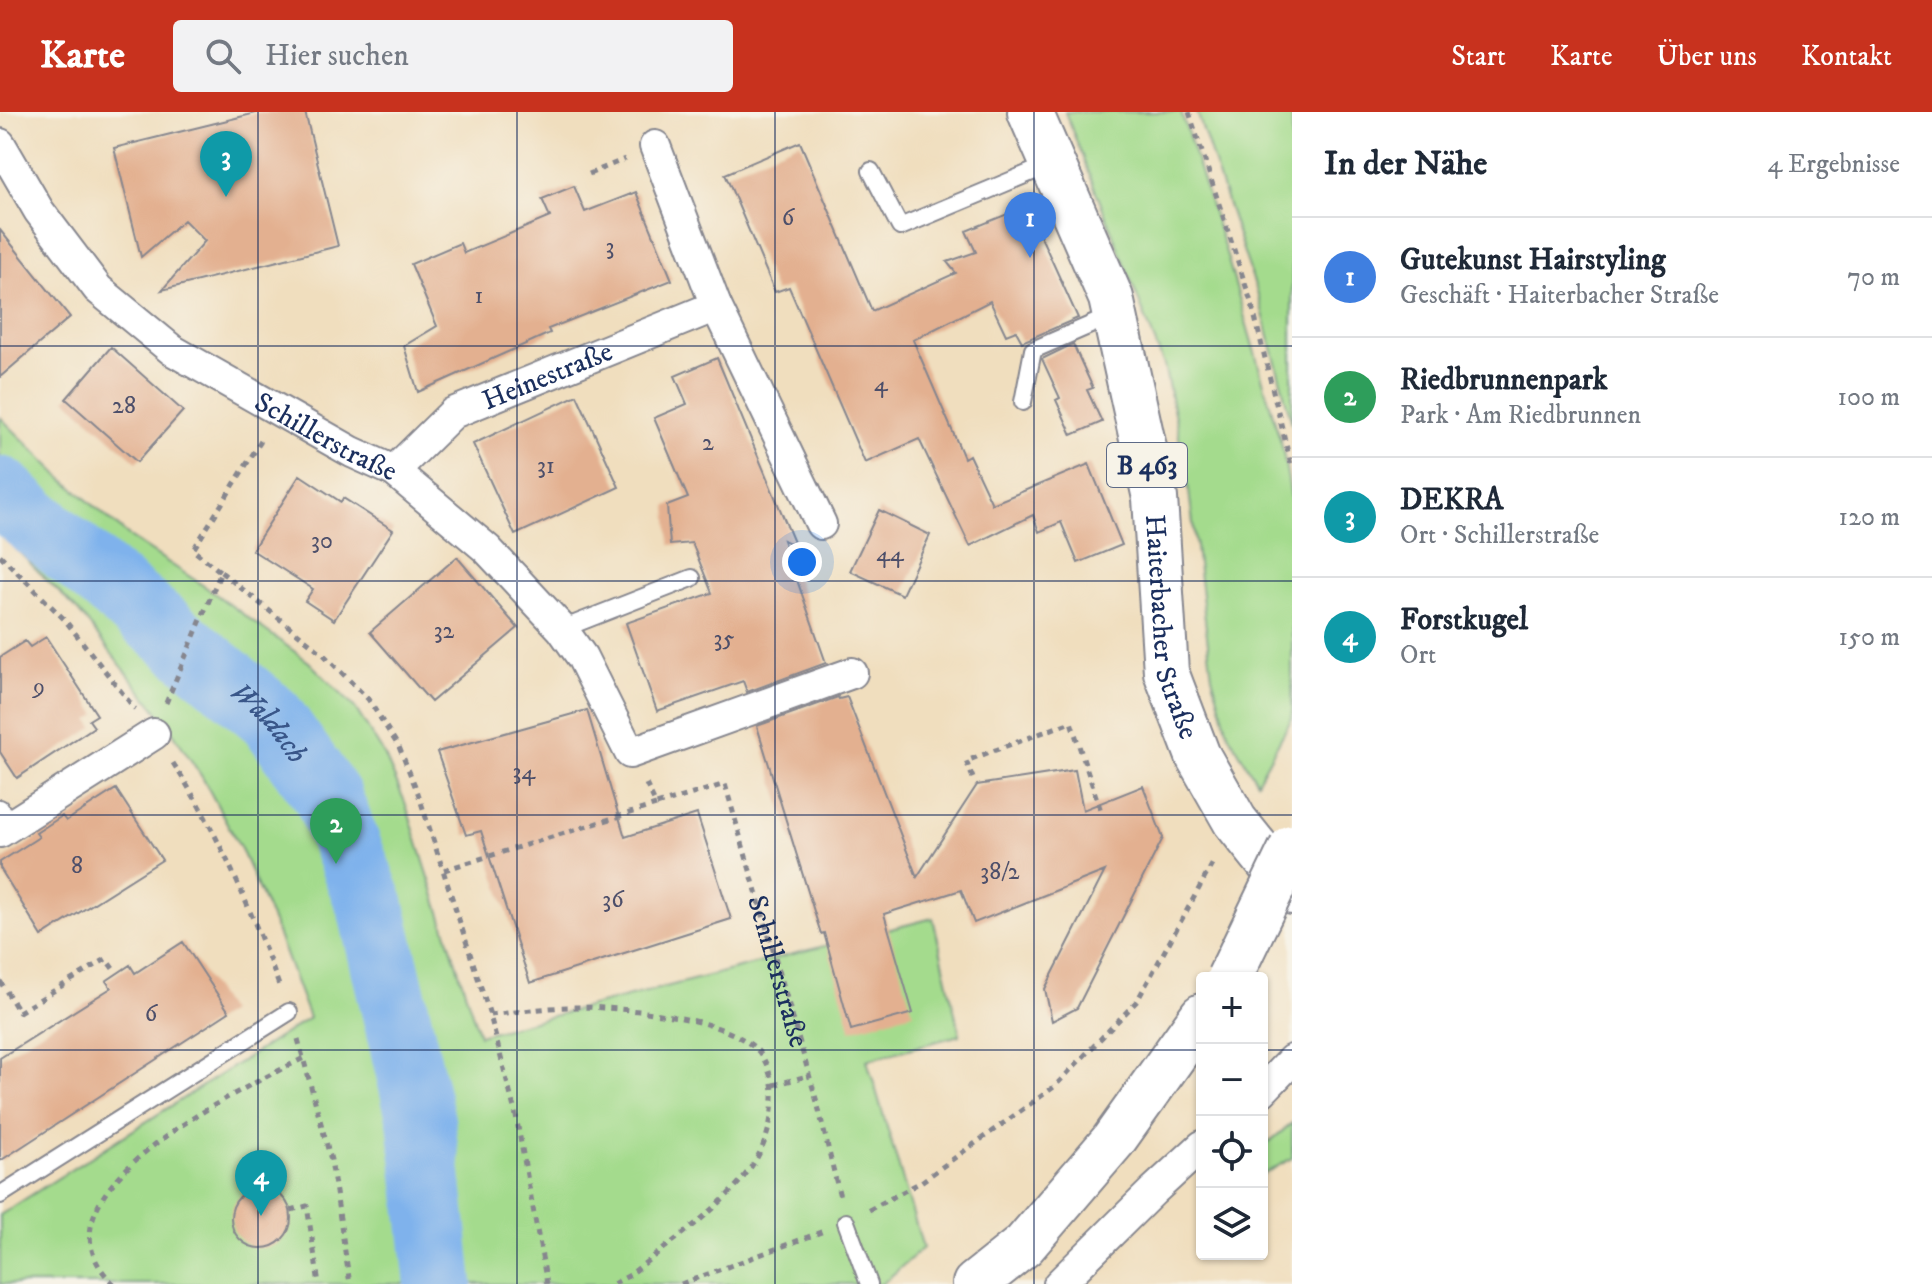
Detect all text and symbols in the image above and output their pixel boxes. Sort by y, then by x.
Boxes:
search box [173,20,733,92]
text: Karte [40,32,125,80]
icon: search [201,34,245,78]
text: Hier suchen [265,38,409,75]
text: Start [1451,39,1506,74]
text: Karte [1550,39,1613,74]
text: Über uns [1657,39,1757,74]
text: Kontakt [1801,39,1892,74]
pin: 3 [200,131,252,197]
text: In der Nähe [1324,143,1487,185]
text: 4 Ergebnisse [1767,148,1900,181]
pin: 1 [1004,192,1056,258]
house number: 6 [782,203,796,233]
house number: 3 [606,232,614,262]
text: Gutekunst Hairstyling [1400,242,1666,279]
text: 1 [1345,261,1355,294]
text: 70 m [1847,261,1900,294]
text: Geschäft · Haiterbacher Straße [1400,279,1719,312]
house number: 1 [475,281,483,311]
street label: Heinestraße [477,334,618,418]
text: Riedbrunnenpark [1400,362,1608,399]
house number: 4 [874,369,889,399]
text: 2 [1344,381,1356,414]
text: 100 m [1837,381,1900,414]
street label: Schillerstraße [248,385,402,489]
house number: 28 [112,391,136,421]
text: Park · Am Riedbrunnen [1400,399,1641,432]
house number: 2 [702,428,714,458]
road number: B 463 [1107,443,1187,487]
house number: 31 [537,451,555,481]
text: DEKRA [1400,482,1503,519]
text: 3 [1345,501,1355,534]
text: 120 m [1839,501,1900,534]
street label: Haiterbacher Straße [1137,513,1206,744]
text: Ort · Schillerstraße [1400,519,1599,552]
house number: 30 [311,526,333,556]
house number: 44 [876,539,905,569]
your location [782,542,822,582]
text: Forstkugel [1400,602,1528,639]
house number: 32 [434,616,455,646]
text: 4 [1343,621,1357,654]
text: 150 m [1839,621,1900,654]
house number: 35 [714,624,735,654]
text: Ort [1400,639,1436,672]
house number: 9 [32,672,45,702]
water label: Waldach [222,674,315,771]
house number: 34 [513,757,537,787]
pin: 2 [310,798,362,864]
house number: 8 [71,851,83,881]
house number: 38/2 [980,857,1020,887]
house number: 36 [602,885,625,915]
street label: Schillerstraße [739,891,816,1051]
map controls [1196,972,1268,1260]
button: + [1196,972,1268,1044]
house number: 6 [145,999,159,1029]
button: − [1196,1044,1268,1116]
button: locate [1196,1116,1268,1188]
pin: 4 [235,1150,287,1216]
button: layers [1196,1188,1268,1260]

